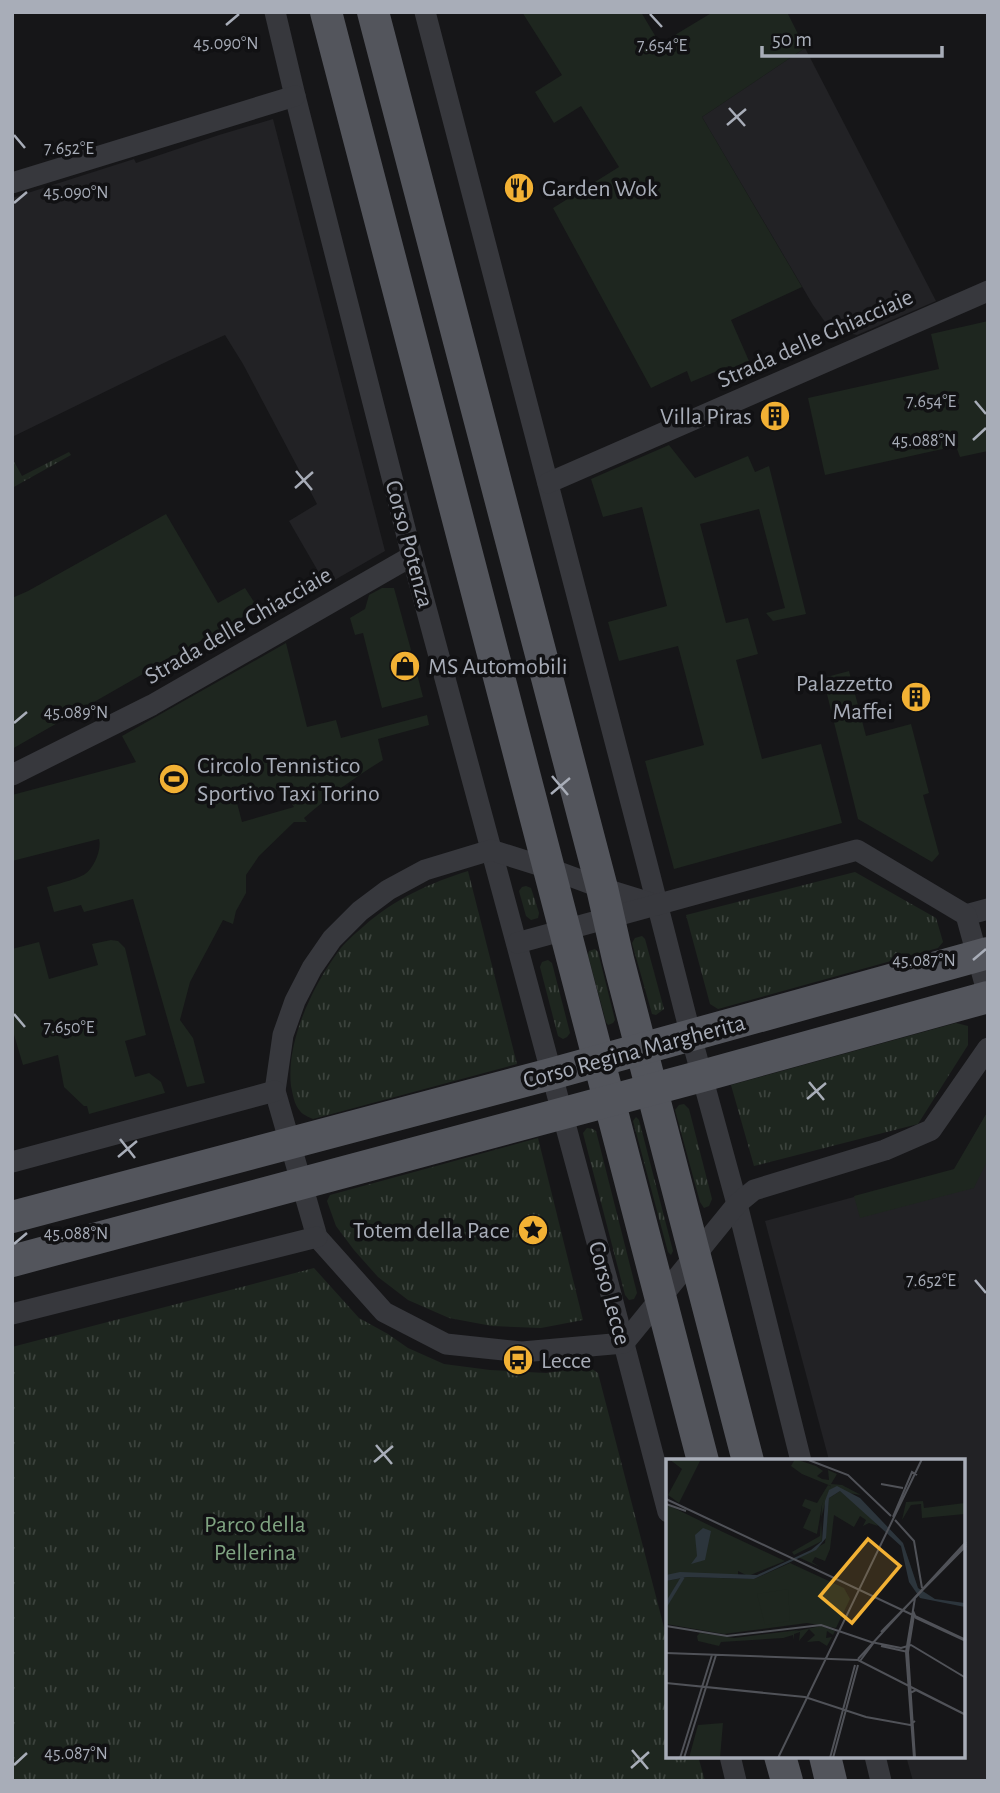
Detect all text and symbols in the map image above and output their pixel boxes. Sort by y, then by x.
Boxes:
scale bar [762,14,942,58]
text: 50 m [772,29,812,50]
text: 45.090°N [193,35,259,53]
text: 7.654°E [637,37,687,55]
text: 7.652°E [44,140,94,158]
restaurant icon: Garden Wok [502,171,536,205]
place label: Garden Wok [542,177,658,201]
text: 45.090°N [43,184,109,202]
street label: Strada delle Ghiacciaie [714,285,917,393]
text: 7.654°E [906,393,956,411]
building icon: Villa Piras [758,399,792,433]
place label: Villa Piras [660,405,752,429]
text: 45.088°N [892,432,956,450]
street label: Corso Potenza [381,478,438,611]
street label: Strada delle Ghiacciaie [141,563,336,689]
shop icon: MS Automobili [388,649,422,683]
place label: MS Automobili [428,655,568,679]
place label: Palazzetto Maffei [796,672,893,724]
building icon: Palazzetto Maffei [899,680,933,714]
text: 45.089°N [44,704,108,722]
place label: Circolo Tennistico Sportivo Taxi Torino [197,754,380,806]
sports icon: Circolo Tennistico Sportivo Taxi Torino [157,762,191,796]
text: 45.087°N [892,952,956,970]
street label: Corso Regina Margherita [521,1011,748,1093]
text: 7.650°E [43,1019,95,1037]
place icon: Totem della Pace [516,1213,550,1247]
place label: Totem della Pace [353,1219,510,1243]
text: 45.088°N [44,1225,108,1243]
street label: Corso Lecce [584,1239,634,1348]
text: 7.652°E [906,1272,956,1290]
bus stop icon: Lecce [501,1343,535,1377]
place label: Lecce [541,1349,591,1373]
inset map [666,1459,965,1758]
park label: Parco della Pellerina [204,1513,306,1565]
text: 45.087°N [44,1745,108,1763]

